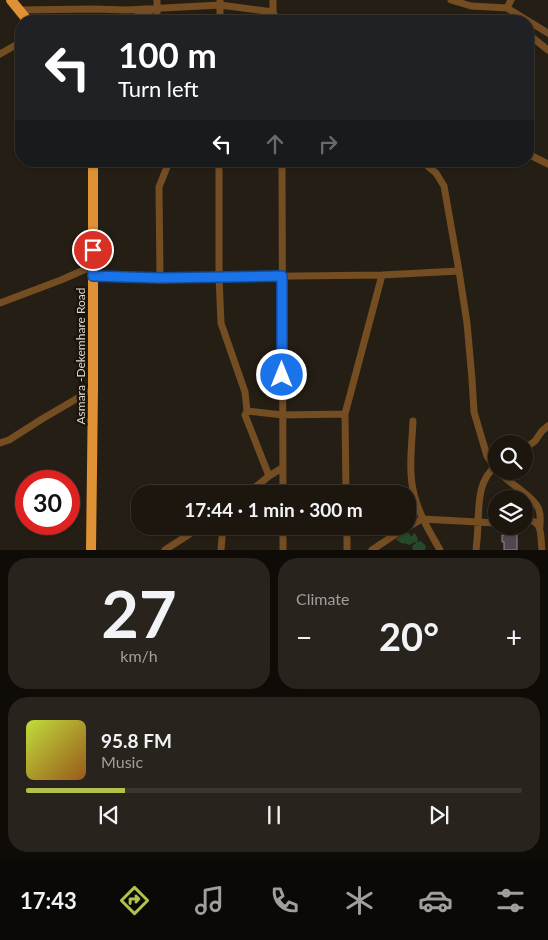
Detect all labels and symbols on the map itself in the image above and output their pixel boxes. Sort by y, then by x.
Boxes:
pin [72,229,114,271]
street label: Asmara -Dekemhare Road [73,287,88,425]
position arrow [255,348,307,400]
speed limit sign: 30 [15,470,80,535]

